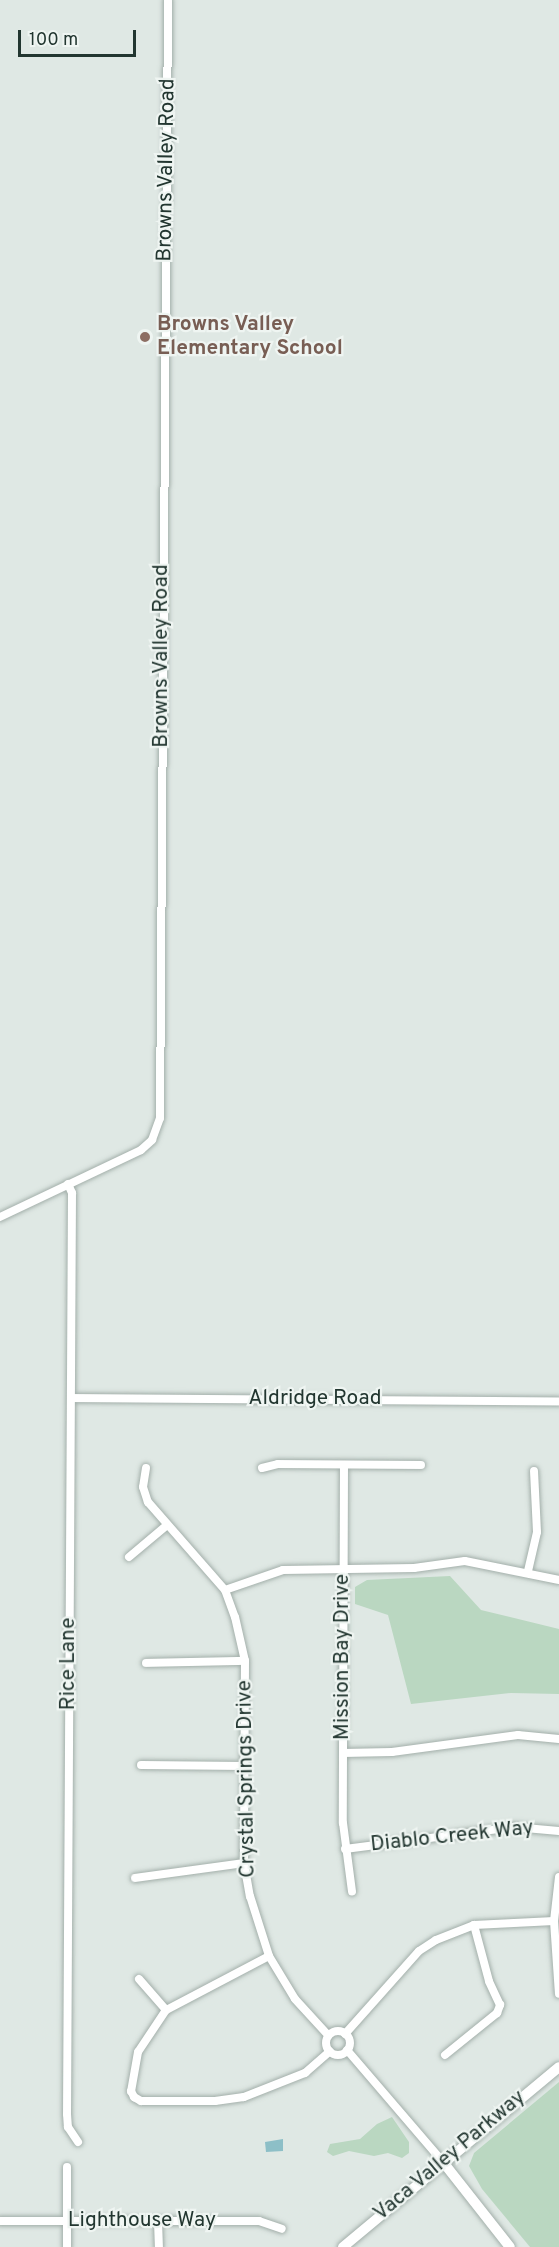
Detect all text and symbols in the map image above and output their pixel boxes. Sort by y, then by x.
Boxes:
scale bar [21,18,140,56]
text: 100 m [29,29,78,52]
street label: Browns Valley Road [153,78,181,262]
place label: Browns Valley Elementary School [157,312,343,362]
marker: Browns Valley Elementary School [138,330,152,344]
street label: Browns Valley Road [149,564,175,748]
street label: Aldridge Road [248,1386,382,1412]
street label: Mission Bay Drive [330,1574,356,1740]
street label: Rice Lane [56,1618,82,1710]
street label: Crystal Springs Drive [233,1680,261,1878]
street label: Diablo Creek Way [369,1816,535,1858]
street label: Vaca Valley Parkway [369,2085,531,2227]
street label: Lighthouse Way [68,2208,216,2234]

